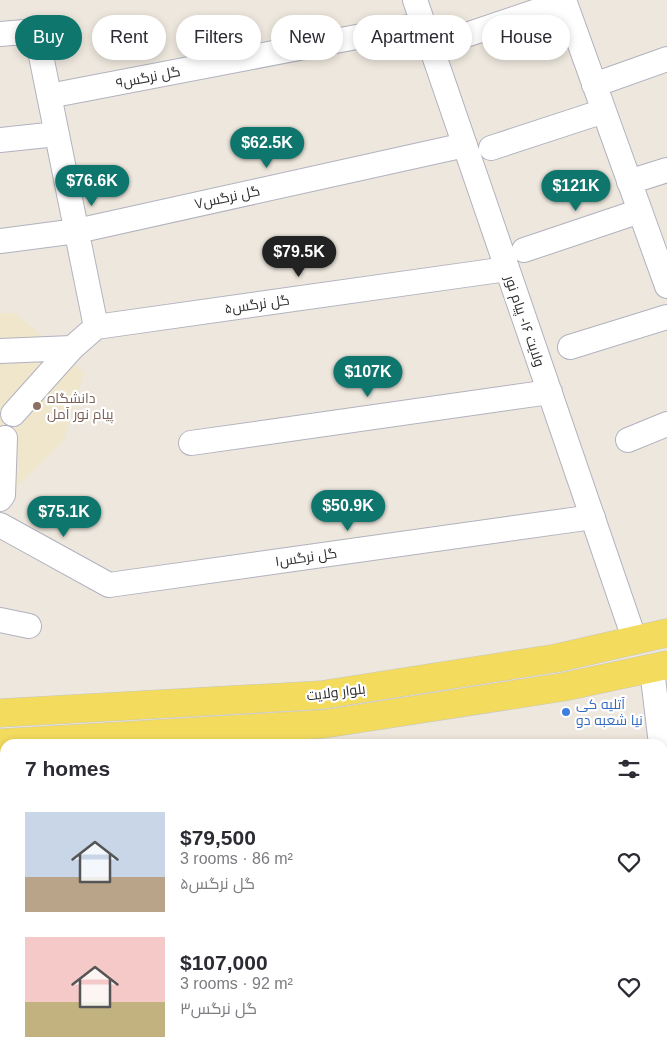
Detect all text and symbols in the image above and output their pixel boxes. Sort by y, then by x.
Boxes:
chip: Buy [15,15,82,60]
chip: Rent [92,15,166,60]
chip: Filters [176,15,261,60]
chip: New [271,15,343,60]
chip: Apartment [353,15,472,60]
chip: House [482,15,570,60]
street label: گل نرگس۹ [114,63,182,91]
pin: $62.5K [226,126,308,169]
text: $62.5K [241,134,293,151]
pin: $76.6K [51,164,133,207]
pin: $121K [541,170,611,212]
text: $76.6K [66,172,118,189]
text: $121K [552,177,600,194]
street label: گل نرگس۷ [193,182,261,212]
pin: $79.5K [258,236,340,278]
text: $79.5K [273,243,325,260]
street label: ولایت ۱۶- پیام نور [500,272,548,369]
street label: گل نرگس۵ [223,292,291,316]
pin: $107K [333,356,403,398]
text: $107K [344,363,392,380]
place label: دانشگاه پیام نور آمل [47,390,114,424]
marker: دانشگاه پیام نور آمل [31,400,43,412]
pin: $50.9K [307,490,389,532]
pin: $75.1K [23,496,105,538]
text: $50.9K [322,497,374,514]
text: $75.1K [38,503,90,520]
street label: گل نرگس۱ [274,545,338,569]
street label: بلوار ولایت [306,680,366,704]
place label: آتلیه کی نیا شعبه دو [576,696,643,728]
marker: آتلیه کی نیا شعبه دو [560,706,572,718]
icon: filters [615,755,643,783]
text: 7 homes [25,757,110,780]
text: $79,500 [180,826,256,849]
icon: home [65,832,125,892]
icon: heart [615,848,643,876]
text: 3 rooms · 86 m² [180,850,293,867]
text: گل نرگس۵ [180,875,255,892]
text: $107,000 [180,951,268,974]
icon: home [65,957,125,1017]
icon: heart [615,973,643,1001]
text: 3 rooms · 92 m² [180,975,293,992]
text: گل نرگس۳ [180,1000,257,1017]

